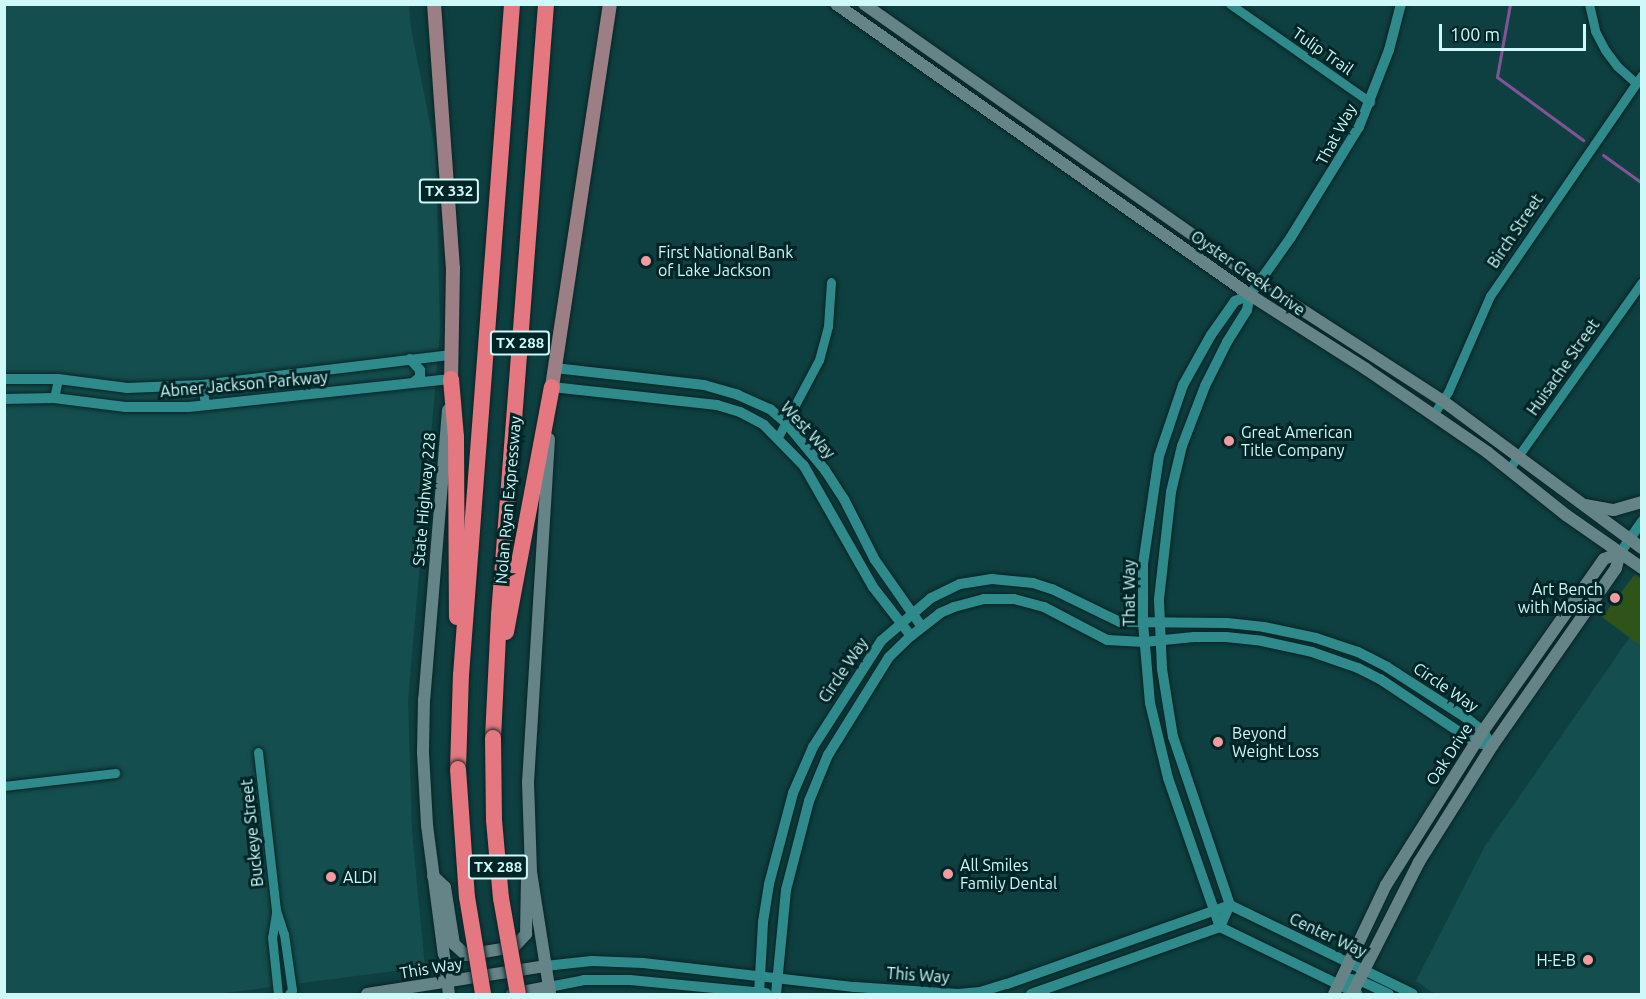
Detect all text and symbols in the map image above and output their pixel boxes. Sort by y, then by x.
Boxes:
scale bar [1442,12,1589,50]
street label: Tulip Trail [1289,23,1357,79]
text: 100 m [1450,24,1500,44]
street label: That Way [1312,100,1360,168]
road number: TX 332 [418,179,480,203]
street label: Birch Street [1483,190,1547,272]
street label: Oyster Creek Drive [1187,226,1309,320]
place label: First National Bank of Lake Jackson [658,242,793,280]
marker: First National Bank of Lake Jackson [639,254,653,268]
street label: Huisache Street [1523,315,1603,419]
road number: TX 288 [488,331,552,355]
street label: Abner Jackson Parkway [159,367,329,401]
street label: West Way [777,398,839,462]
street label: Nolan Ryan Expressway [491,415,525,585]
place label: Great American Title Company [1241,422,1352,460]
street label: State Highway 228 [409,431,439,567]
marker: Great American Title Company [1222,434,1236,448]
street label: That Way [1119,560,1139,626]
place label: Art Bench with Mosiac [1518,579,1603,617]
marker: Art Bench with Mosiac [1608,591,1622,605]
street label: Circle Way [814,634,872,706]
street label: Circle Way [1410,658,1482,716]
street label: Oak Drive [1422,719,1476,789]
place label: Beyond Weight Loss [1232,723,1319,761]
marker: Beyond Weight Loss [1209,733,1227,751]
street label: Buckeye Street [237,778,267,888]
road number: TX 288 [466,855,530,879]
place label: All Smiles Family Dental [960,855,1057,893]
place label: ALDI [343,867,377,887]
marker: All Smiles Family Dental [941,867,955,881]
marker: ALDI [324,870,338,884]
street label: Center Way [1286,909,1370,961]
place label: H-E-B [1536,950,1576,970]
marker: H-E-B [1581,953,1595,967]
street label: This Way [398,954,464,982]
street label: This Way [886,963,950,987]

